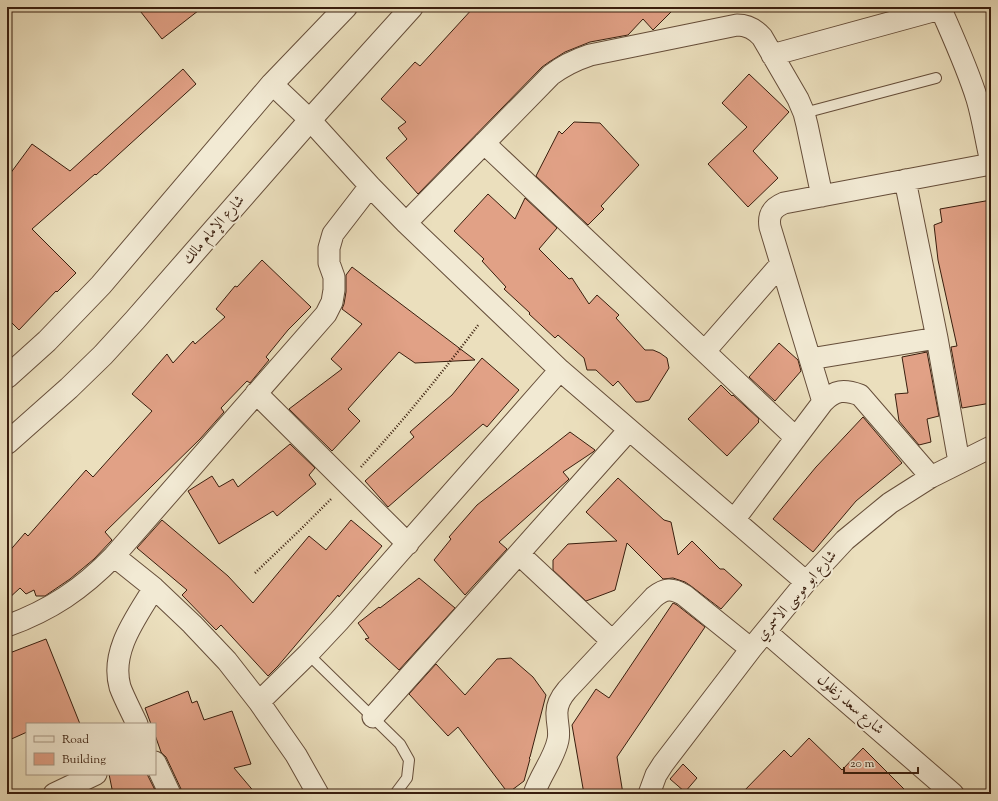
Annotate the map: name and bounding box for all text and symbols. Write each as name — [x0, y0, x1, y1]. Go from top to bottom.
street label: شارع الإمام مالك — [178, 191, 251, 270]
street label: شارع ابو موسى الاسمري — [752, 546, 843, 647]
street label: شارع سعد زغلول — [811, 670, 888, 741]
legend — [26, 723, 156, 775]
text: Road — [62, 731, 89, 749]
scale bar — [844, 749, 918, 775]
text: Building — [62, 751, 106, 769]
text: 20 m — [850, 755, 875, 773]

